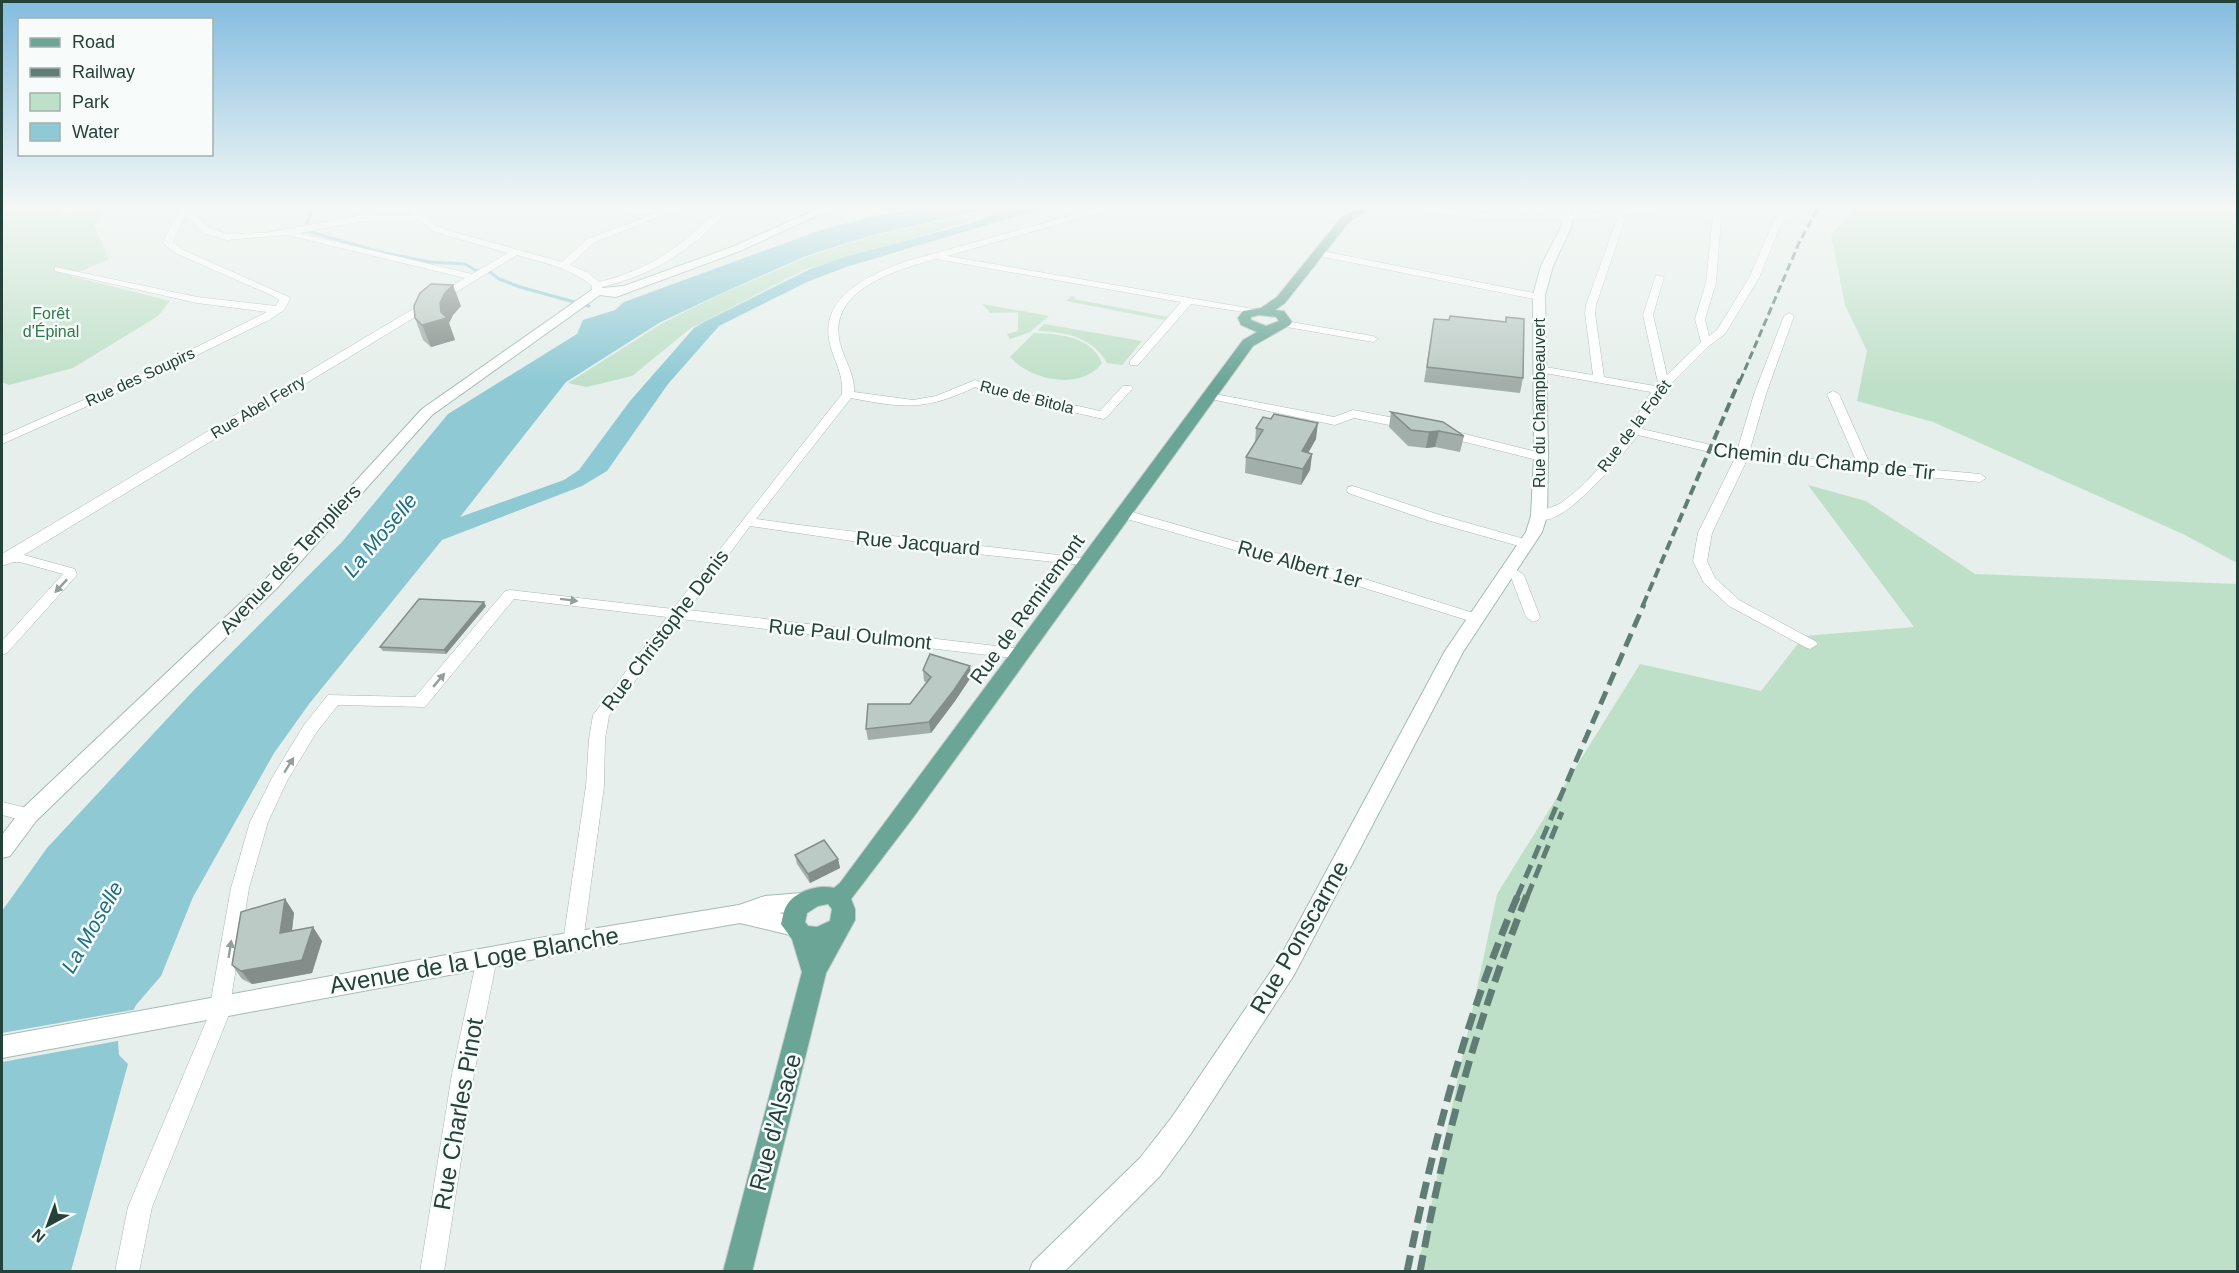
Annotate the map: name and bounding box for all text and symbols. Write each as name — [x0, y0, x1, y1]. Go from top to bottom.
legend — [18, 18, 213, 156]
text: Road — [72, 32, 115, 52]
text: Railway — [72, 62, 135, 82]
text: Park — [72, 92, 110, 112]
text: Water — [72, 122, 119, 142]
park label: Forêt d'Épinal — [23, 305, 79, 340]
street label: Rue du Champbeauvert — [1531, 318, 1548, 488]
street label: Rue des Soupirs — [83, 344, 197, 410]
street label: Rue Abel Ferry — [208, 372, 308, 442]
street label: Rue de la Forêt — [1594, 376, 1674, 475]
street label: Rue de Bitola — [978, 377, 1076, 417]
street label: Chemin du Champ de Tir — [1712, 438, 1936, 484]
street label: Avenue des Templiers — [215, 480, 365, 638]
water label: La Moselle — [339, 489, 421, 581]
street label: Rue Jacquard — [855, 527, 981, 559]
street label: Rue de Remiremont — [966, 530, 1089, 688]
street label: Rue Albert 1er — [1236, 536, 1365, 592]
street label: Rue Christophe Denis — [597, 545, 733, 715]
one-way arrow — [54, 579, 68, 594]
one-way arrow — [559, 595, 578, 604]
street label: Rue Paul Oulmont — [768, 615, 933, 654]
one-way arrow — [432, 672, 445, 688]
one-way arrow — [283, 756, 294, 773]
street label: Rue Ponscarme — [1244, 856, 1354, 1018]
water label: La Moselle — [57, 877, 127, 977]
street label: Avenue de la Loge Blanche — [327, 921, 621, 999]
one-way arrow — [226, 939, 235, 958]
street label: Rue Charles Pinot — [428, 1015, 488, 1212]
street label: Rue d'Alsace — [744, 1051, 806, 1193]
north arrow — [18, 1195, 78, 1255]
text: N — [29, 1226, 48, 1246]

